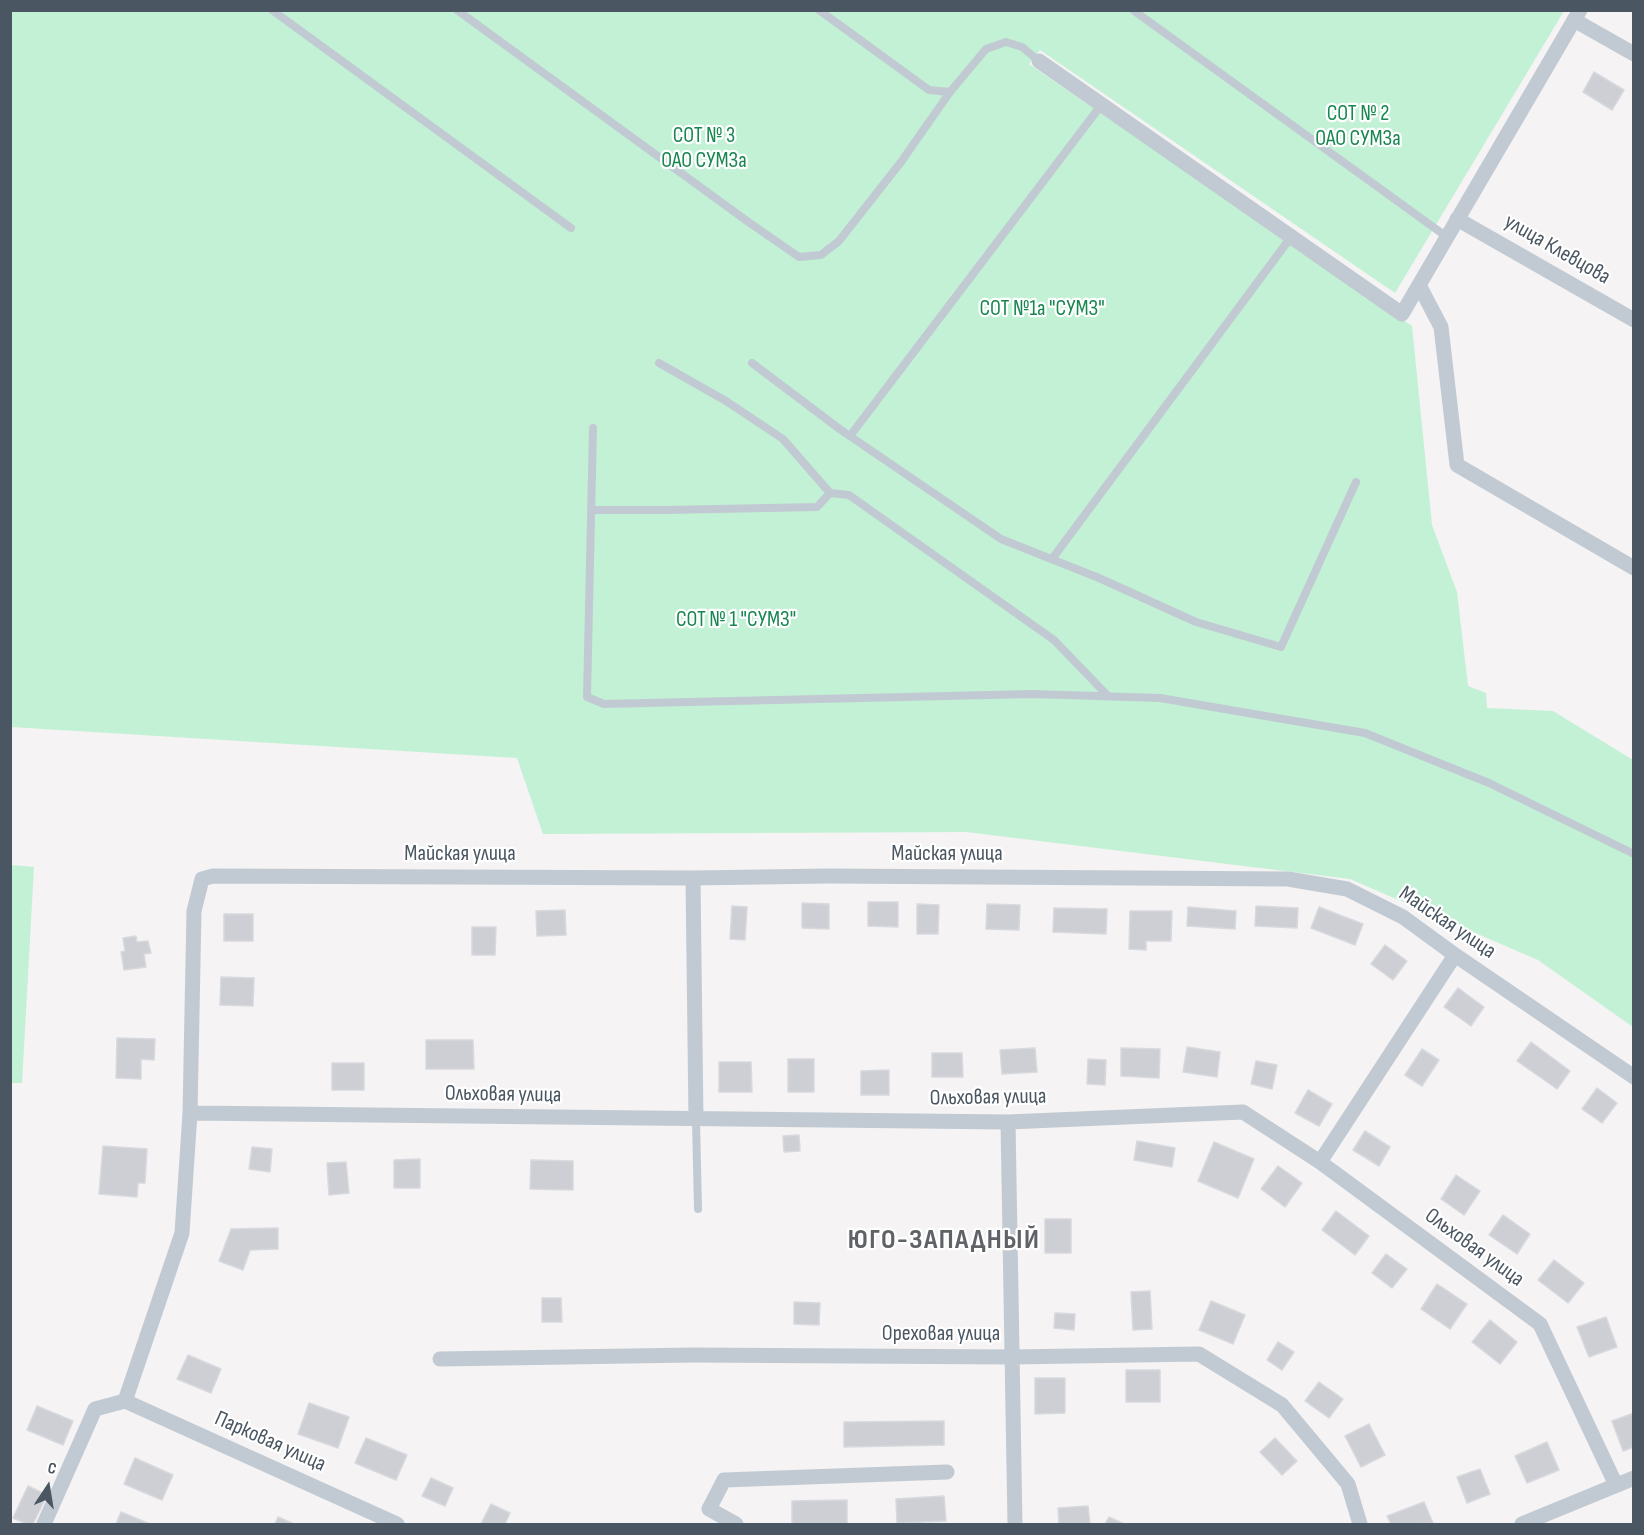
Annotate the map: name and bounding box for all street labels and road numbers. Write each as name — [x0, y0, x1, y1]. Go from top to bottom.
street label: улица Клевцова — [1499, 209, 1615, 291]
street label: Майская улица — [404, 841, 516, 867]
street label: Майская улица — [891, 841, 1003, 867]
street label: Майская улица — [1394, 881, 1500, 965]
street label: Ольховая улица — [445, 1081, 561, 1109]
street label: Ольховая улица — [930, 1084, 1046, 1112]
street label: Ольховая улица — [1419, 1203, 1529, 1293]
street label: Ореховая улица — [882, 1321, 1000, 1347]
street label: Парковая улица — [210, 1406, 330, 1478]

